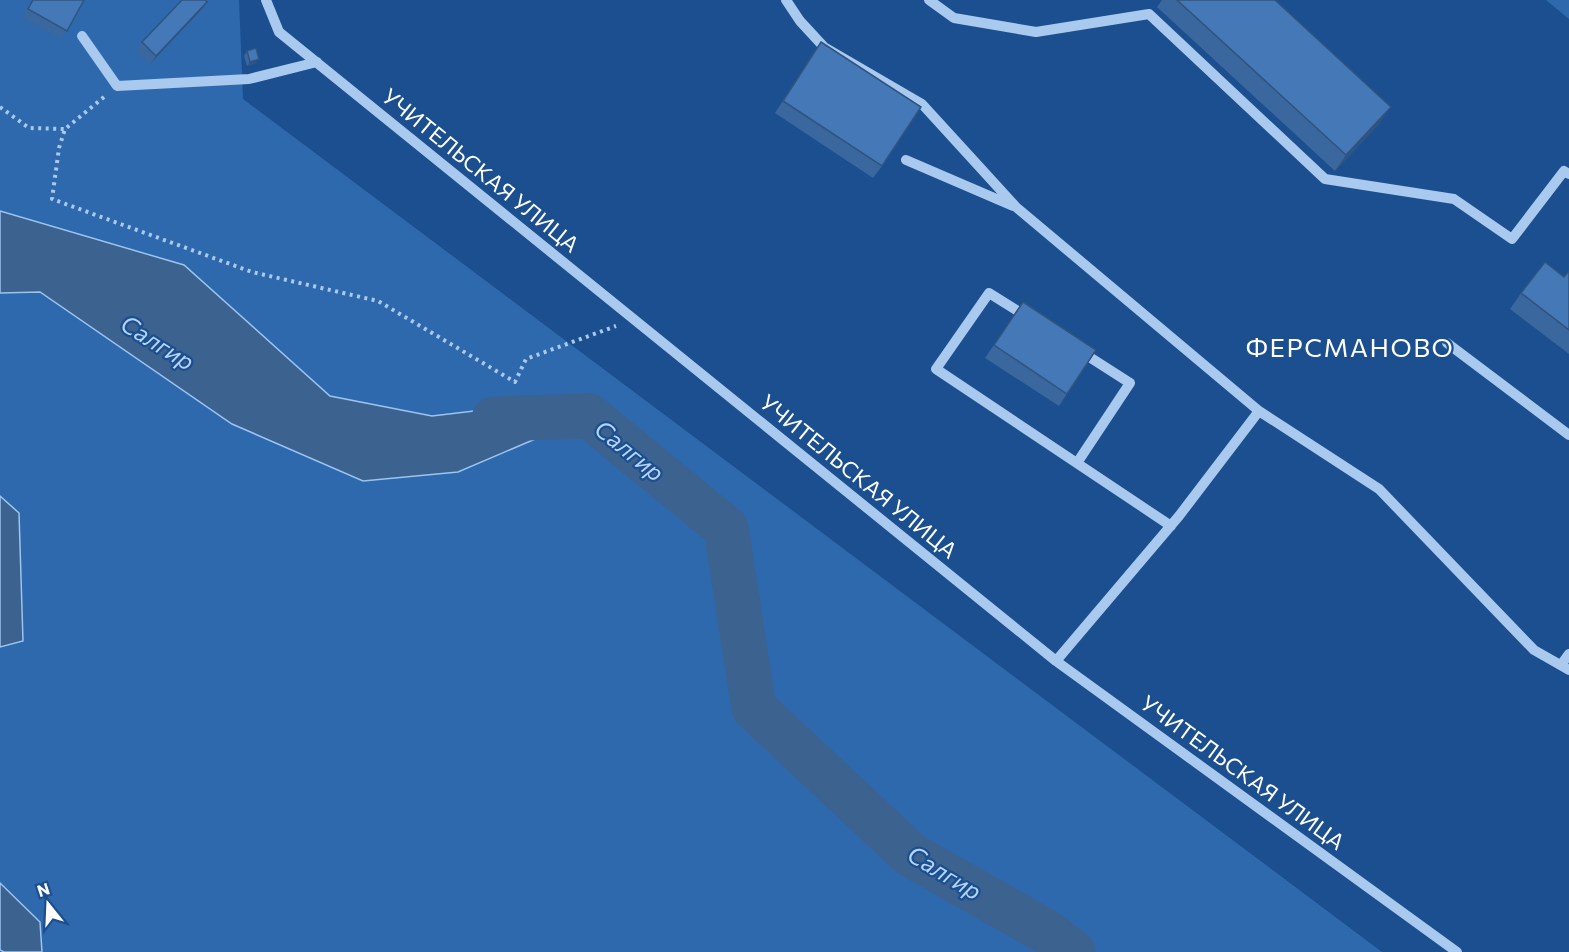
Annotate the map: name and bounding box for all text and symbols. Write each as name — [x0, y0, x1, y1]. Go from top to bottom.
street label: УЧИТЕЛЬСКАЯ УЛИЦА — [377, 82, 585, 258]
water label: Салгир — [116, 308, 200, 376]
district label: ФЕРСМАНОВО — [1246, 331, 1454, 362]
street label: УЧИТЕЛЬСКАЯ УЛИЦА — [755, 388, 963, 564]
water label: Салгир — [589, 413, 671, 487]
street label: УЧИТЕЛЬСКАЯ УЛИЦА — [1136, 689, 1350, 855]
water label: Салгир — [903, 839, 987, 905]
north arrow — [18, 874, 78, 934]
text: N — [35, 878, 52, 900]

